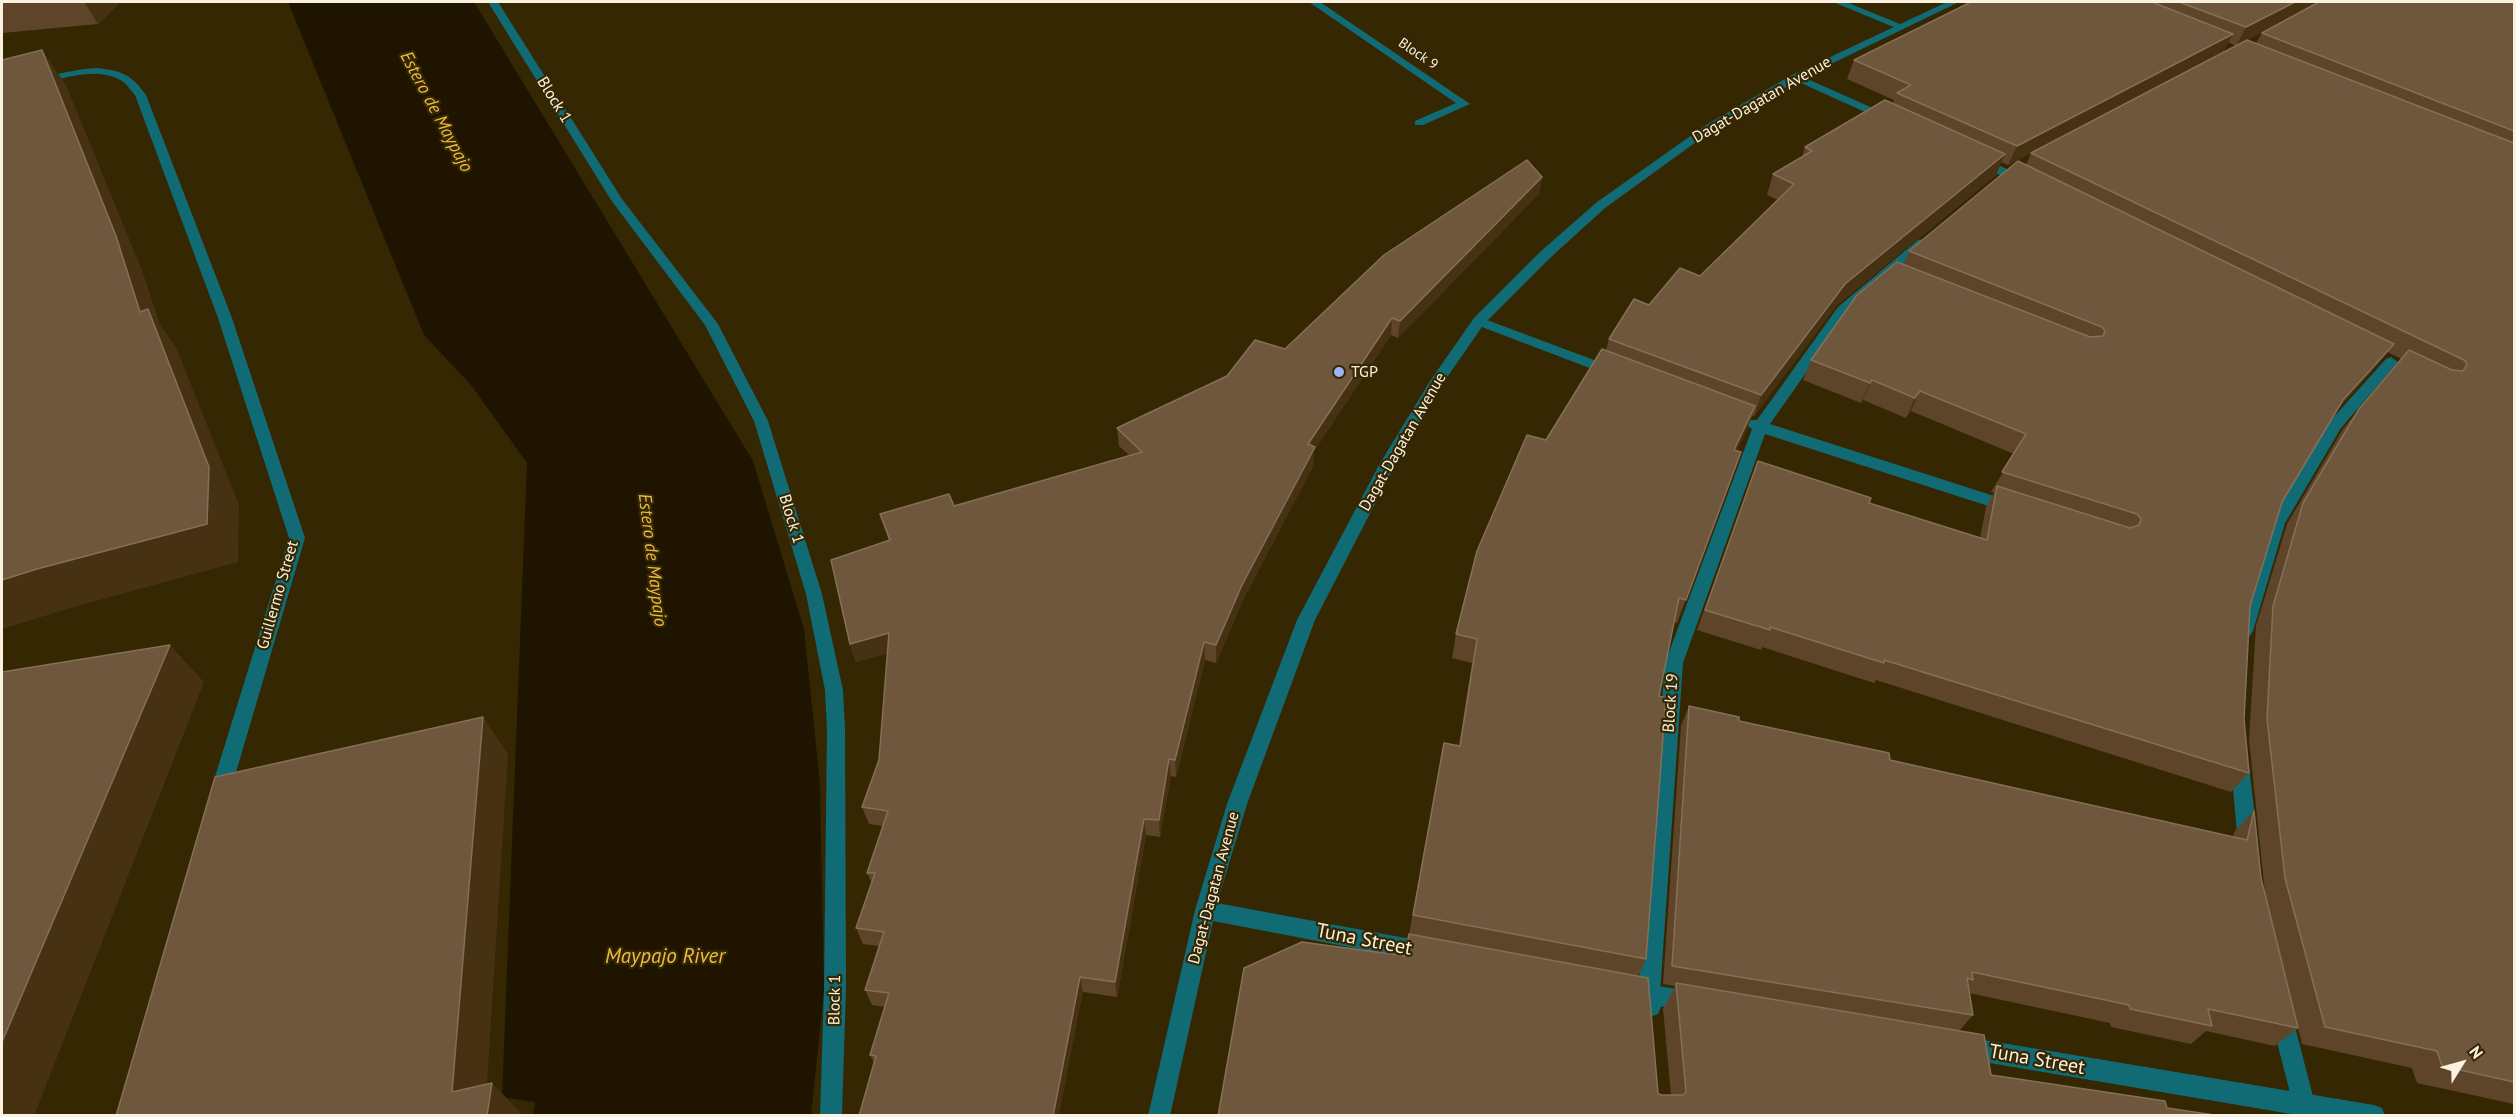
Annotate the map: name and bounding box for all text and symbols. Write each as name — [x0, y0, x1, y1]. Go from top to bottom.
street label: Block 9 — [1395, 35, 1441, 73]
water label: Estero de Maypajo — [395, 48, 477, 176]
street label: Dagat-Dagatan Avenue — [1689, 52, 1835, 148]
street label: Block 1 — [532, 74, 576, 126]
place label: TGP — [1351, 362, 1378, 382]
marker: TGP — [1332, 365, 1346, 379]
street label: Dagat-Dagatan Avenue — [1355, 369, 1451, 515]
water label: Estero de Maypajo — [633, 492, 671, 628]
street label: Block 1 — [774, 492, 808, 546]
street label: Guillermo Street — [253, 538, 303, 652]
street label: Block 19 — [1659, 673, 1683, 733]
street label: Dagat-Dagatan Avenue — [1184, 810, 1244, 966]
street label: Tuna Street — [1314, 919, 1414, 961]
water label: Maypajo River — [605, 944, 725, 970]
street label: Block 1 — [825, 975, 845, 1025]
north arrow — [2432, 1033, 2492, 1093]
street label: Tuna Street — [1987, 1040, 2087, 1080]
text: N — [2465, 1042, 2488, 1062]

